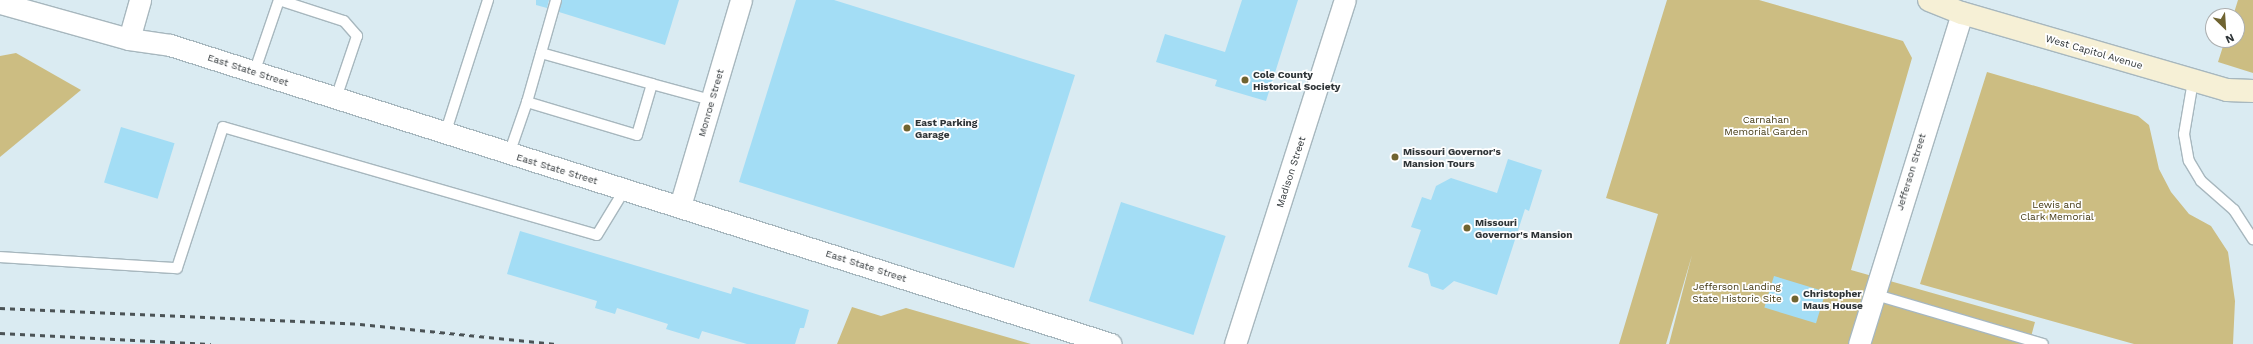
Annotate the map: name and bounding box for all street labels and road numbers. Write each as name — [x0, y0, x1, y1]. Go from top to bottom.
street label: West Capitol Avenue — [2044, 32, 2144, 72]
street label: East State Street — [206, 51, 290, 89]
street label: Monroe Street — [696, 68, 726, 138]
street label: Jefferson Street — [1894, 132, 1928, 212]
street label: Madison Street — [1274, 135, 1308, 209]
street label: East State Street — [515, 151, 599, 187]
street label: East State Street — [824, 247, 908, 285]

